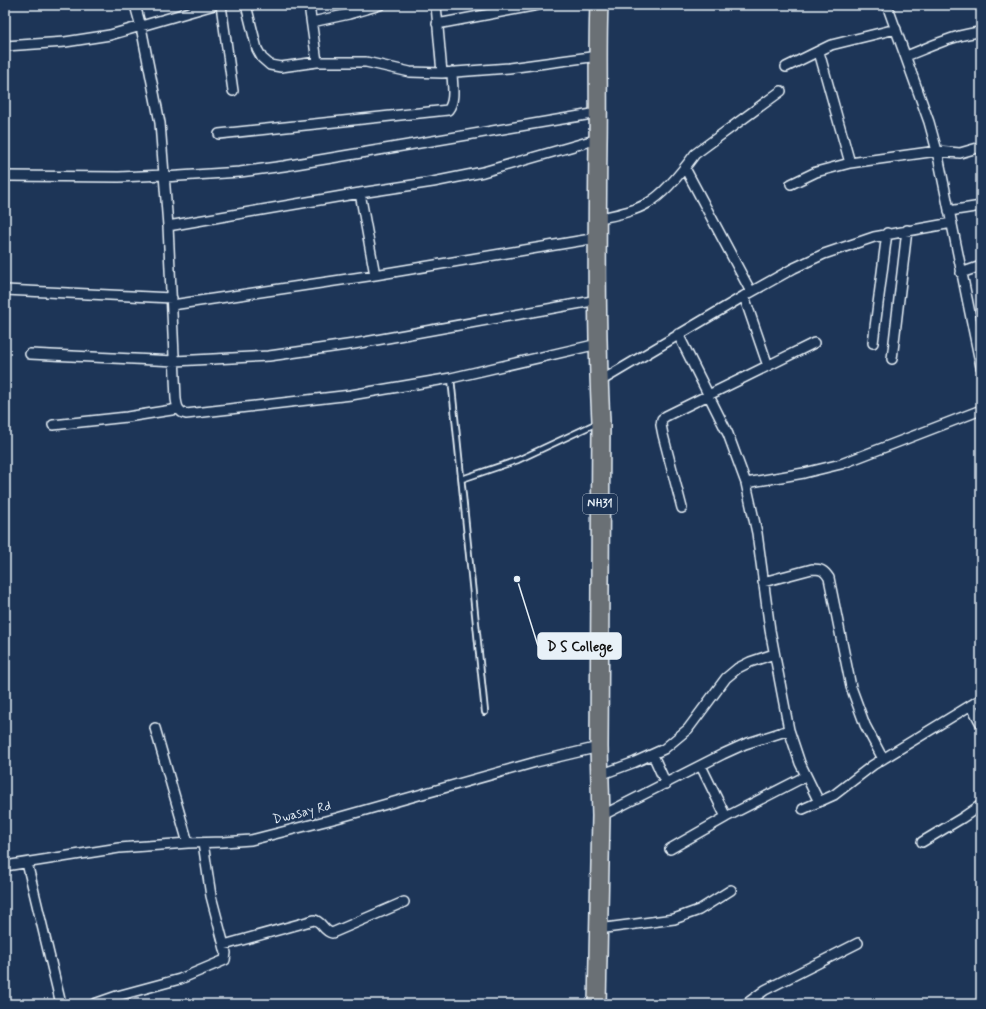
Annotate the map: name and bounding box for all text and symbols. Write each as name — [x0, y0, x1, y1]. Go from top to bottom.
road number: NH31 — [583, 494, 617, 514]
callout: D S College — [538, 633, 621, 659]
text: D S College — [547, 638, 614, 658]
street label: Dwasay Rd — [271, 798, 333, 828]

